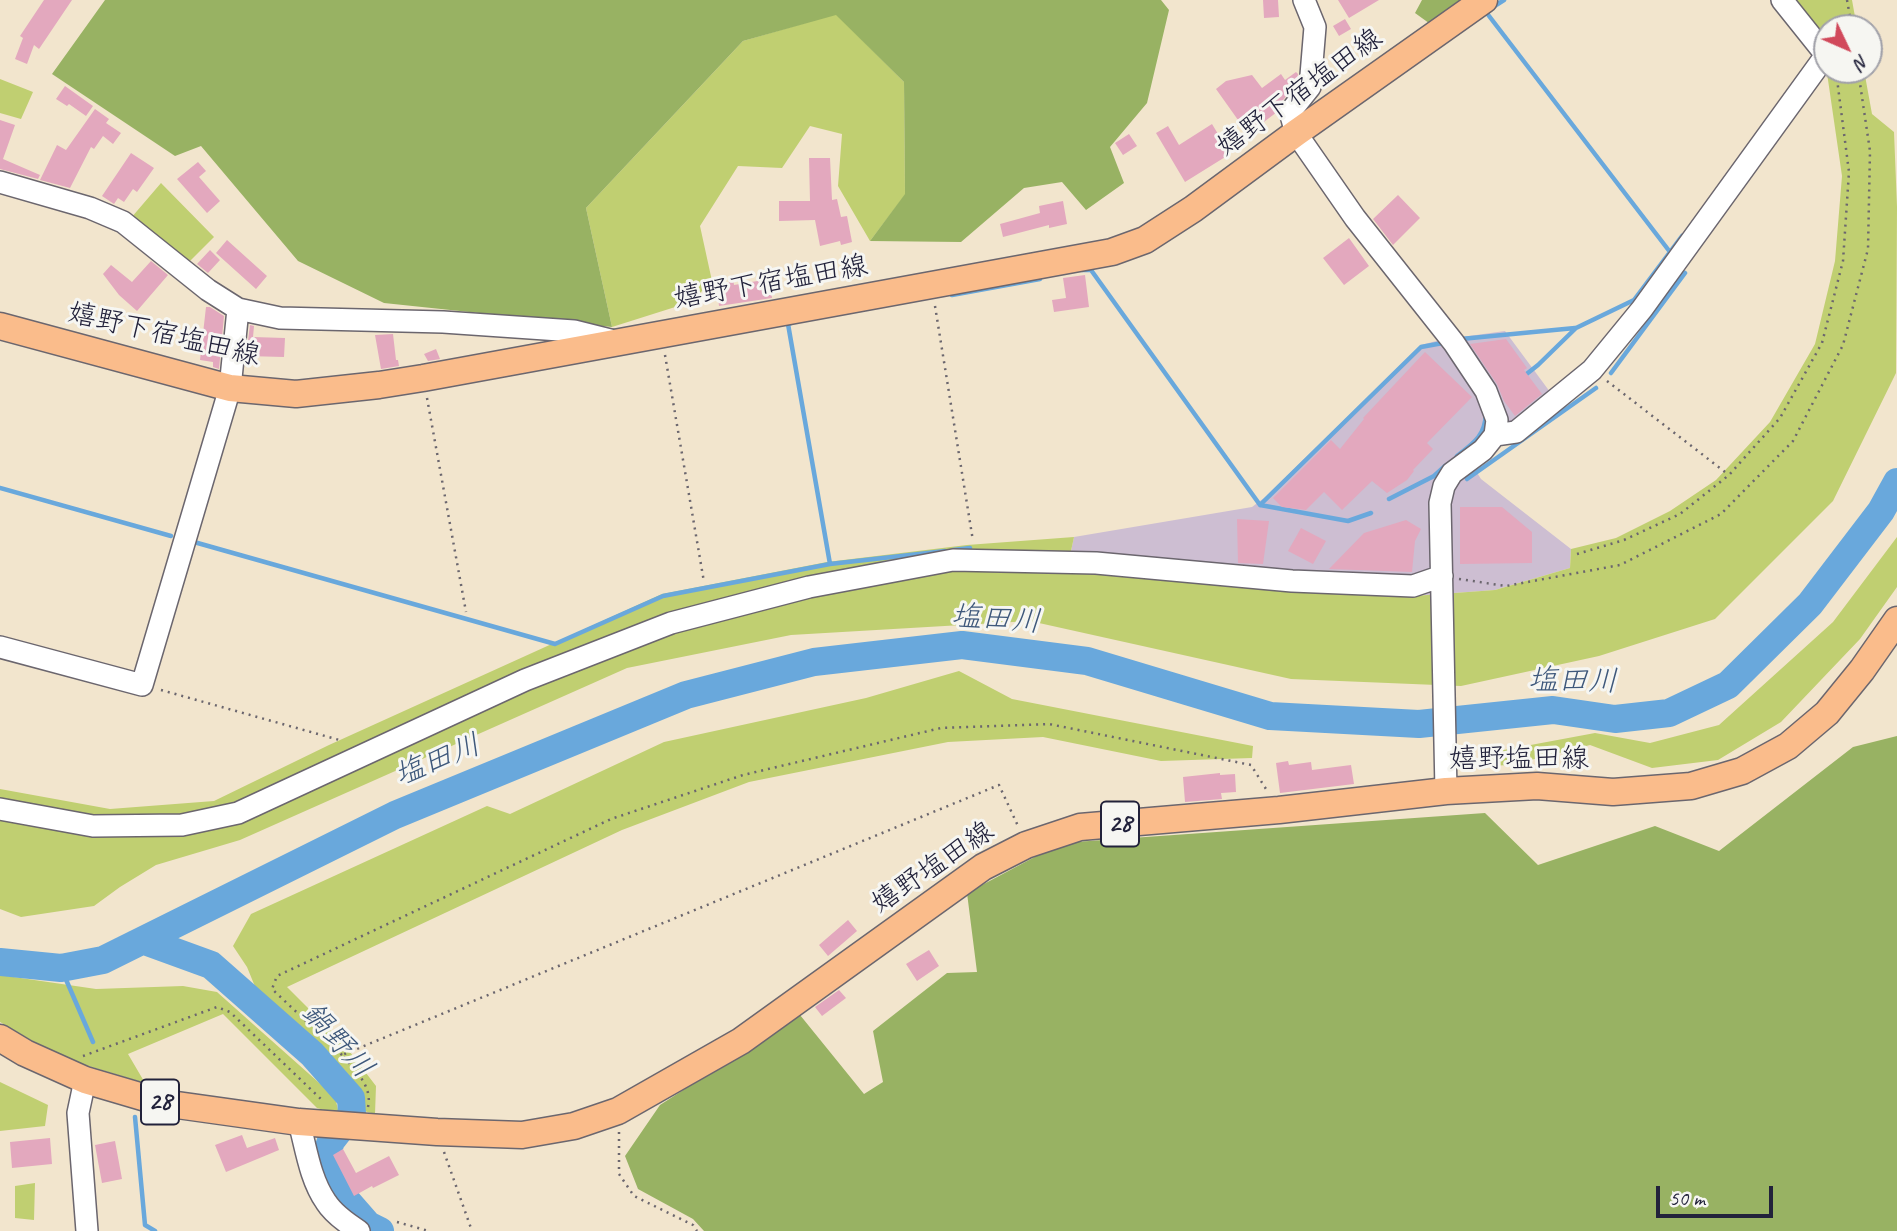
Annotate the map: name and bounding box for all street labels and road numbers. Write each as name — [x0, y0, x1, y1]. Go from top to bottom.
street label: 嬉野下宿塩田線 — [1211, 22, 1389, 164]
street label: 嬉野下宿塩田線 — [672, 249, 870, 317]
street label: 嬉野下宿塩田線 — [65, 297, 263, 373]
street label: 嬉野塩田線 — [1449, 743, 1589, 777]
road number: 28 — [1101, 802, 1139, 846]
street label: 嬉野塩田線 — [866, 815, 1000, 921]
road number: 28 — [141, 1079, 179, 1124]

